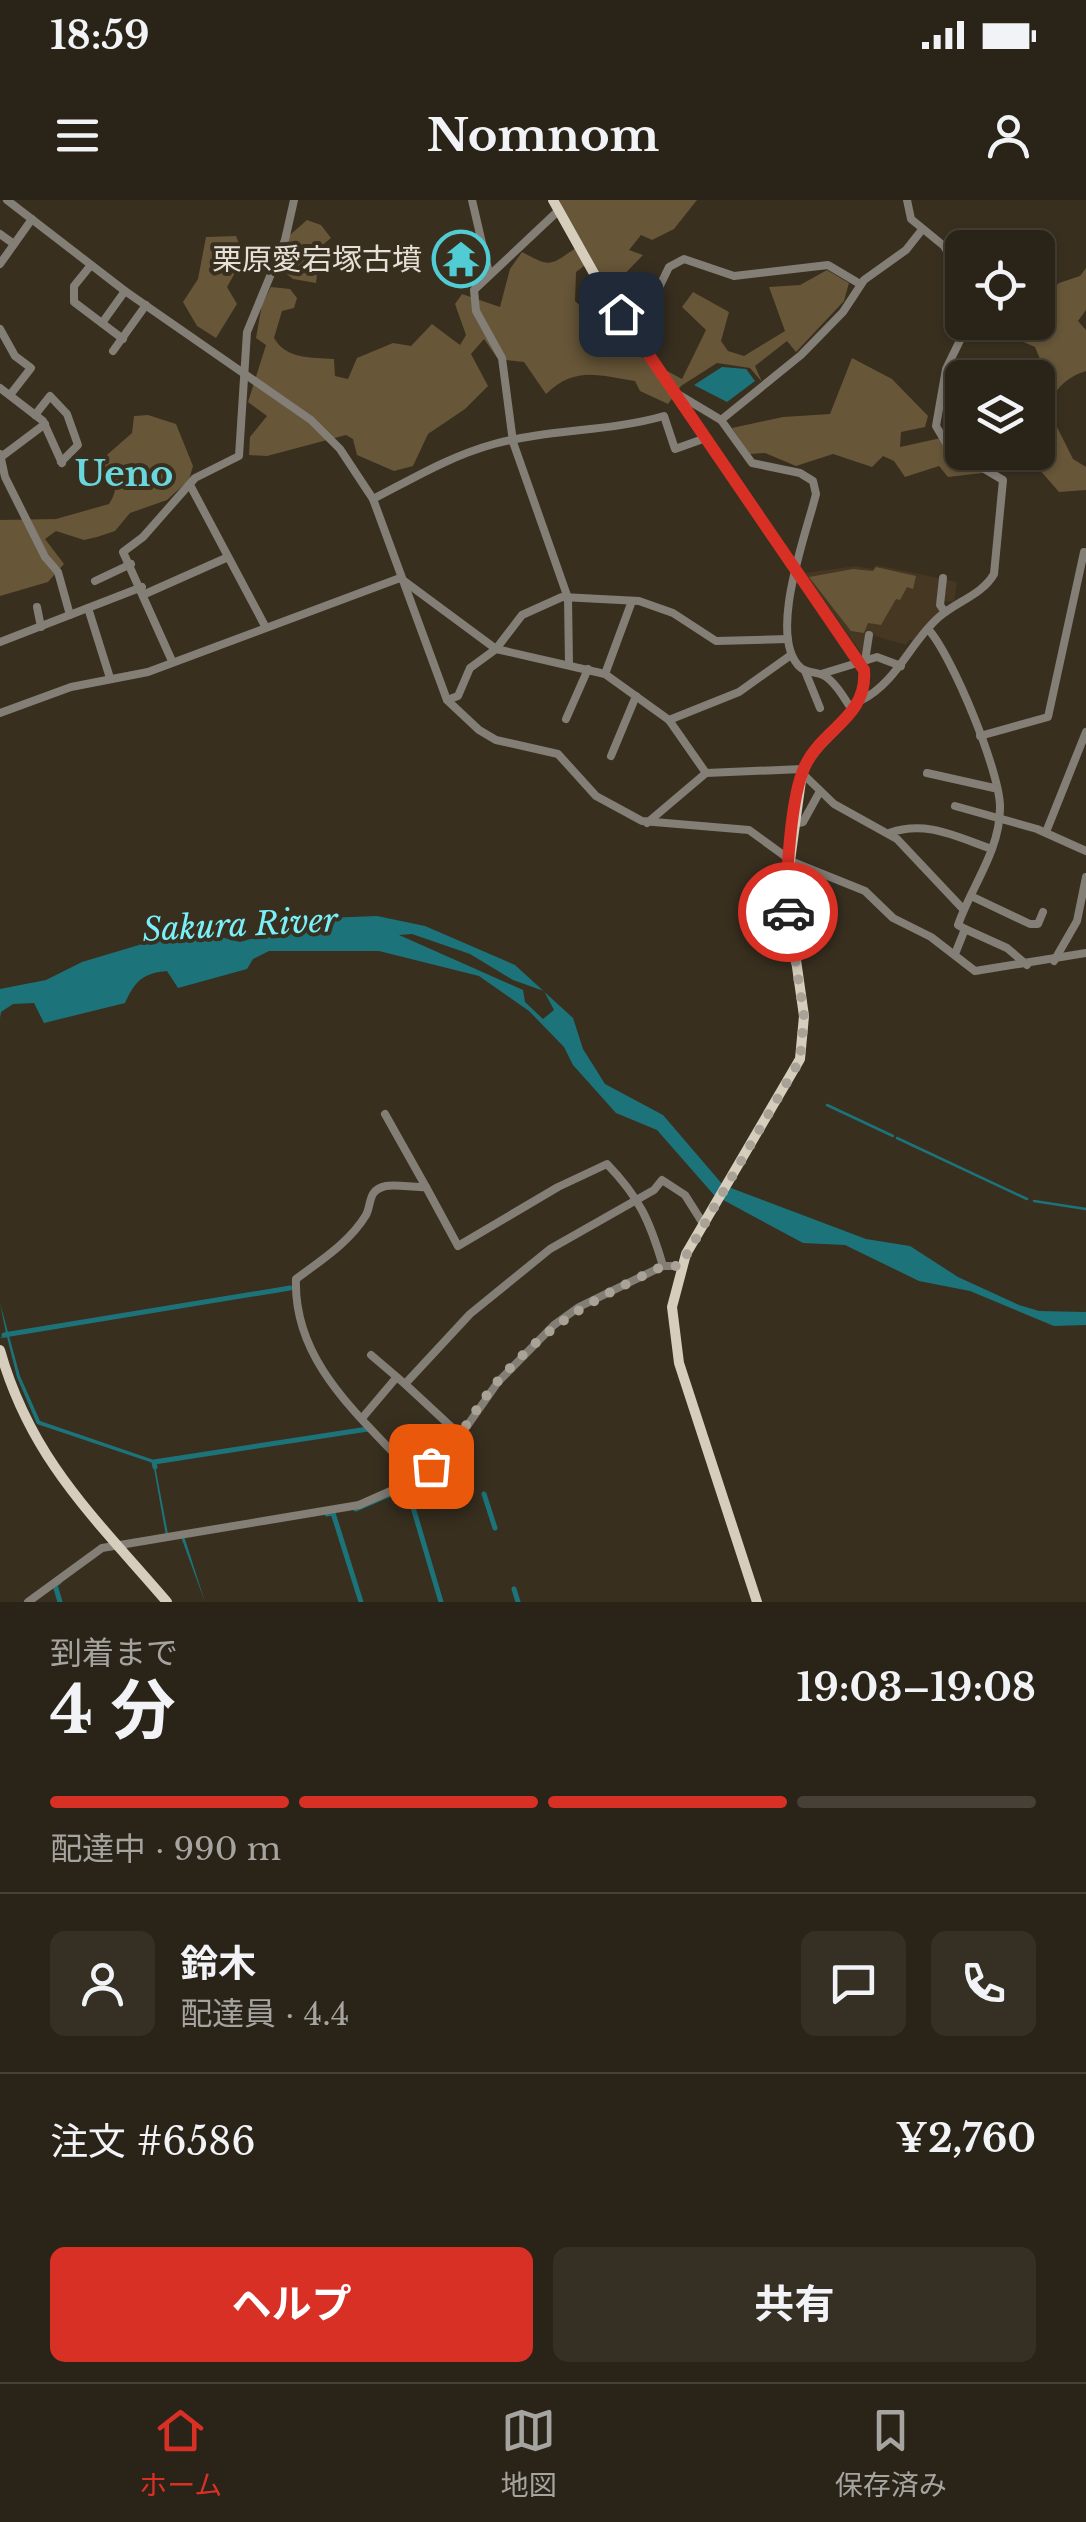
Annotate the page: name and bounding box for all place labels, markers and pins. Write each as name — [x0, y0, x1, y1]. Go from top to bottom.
temple icon: 栗原愛宕塚古墳 — [431, 229, 491, 289]
place label: 栗原愛宕塚古墳 — [212, 241, 422, 278]
pin — [579, 272, 664, 357]
pin — [389, 1424, 474, 1509]

